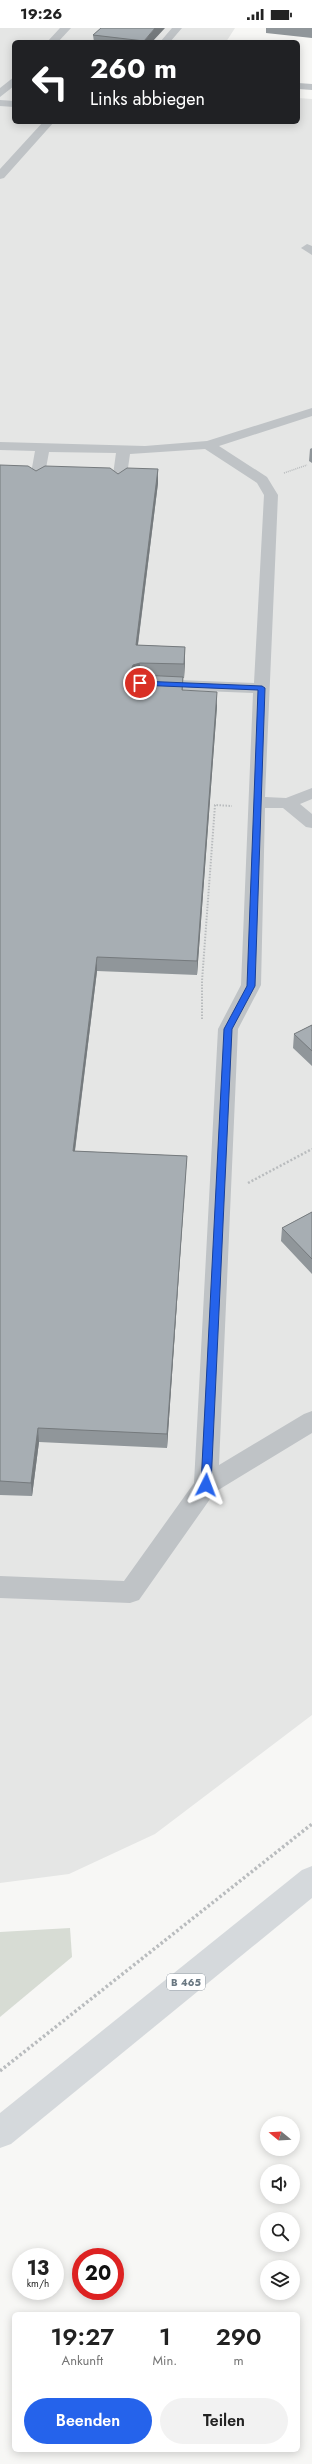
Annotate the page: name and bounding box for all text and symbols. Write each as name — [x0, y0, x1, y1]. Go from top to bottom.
text: 19:26 — [20, 3, 62, 25]
text: 260 m — [90, 48, 177, 89]
icon: left — [24, 56, 76, 108]
text: Links abbiegen — [90, 86, 205, 112]
pin — [123, 666, 157, 700]
icon: arrive — [129, 672, 151, 694]
position arrow — [185, 1464, 227, 1506]
road number: B 465 — [167, 1974, 205, 1990]
north arrow — [260, 2116, 300, 2156]
map controls — [260, 2116, 300, 2300]
button: sound — [260, 2164, 300, 2204]
button: search — [260, 2212, 300, 2252]
speed limit sign: 20 — [72, 2248, 124, 2300]
text: 13 — [27, 2254, 49, 2283]
button: layers — [260, 2260, 300, 2300]
text: km/h — [27, 2276, 49, 2291]
text: 19:27 — [50, 2319, 114, 2354]
text: 1 — [159, 2319, 171, 2354]
text: 290 — [216, 2319, 262, 2354]
text: Ankunft — [62, 2351, 103, 2370]
text: Min. — [153, 2351, 177, 2370]
text: m — [234, 2351, 244, 2370]
button: Beenden — [24, 2398, 152, 2444]
button: Teilen — [160, 2398, 288, 2444]

